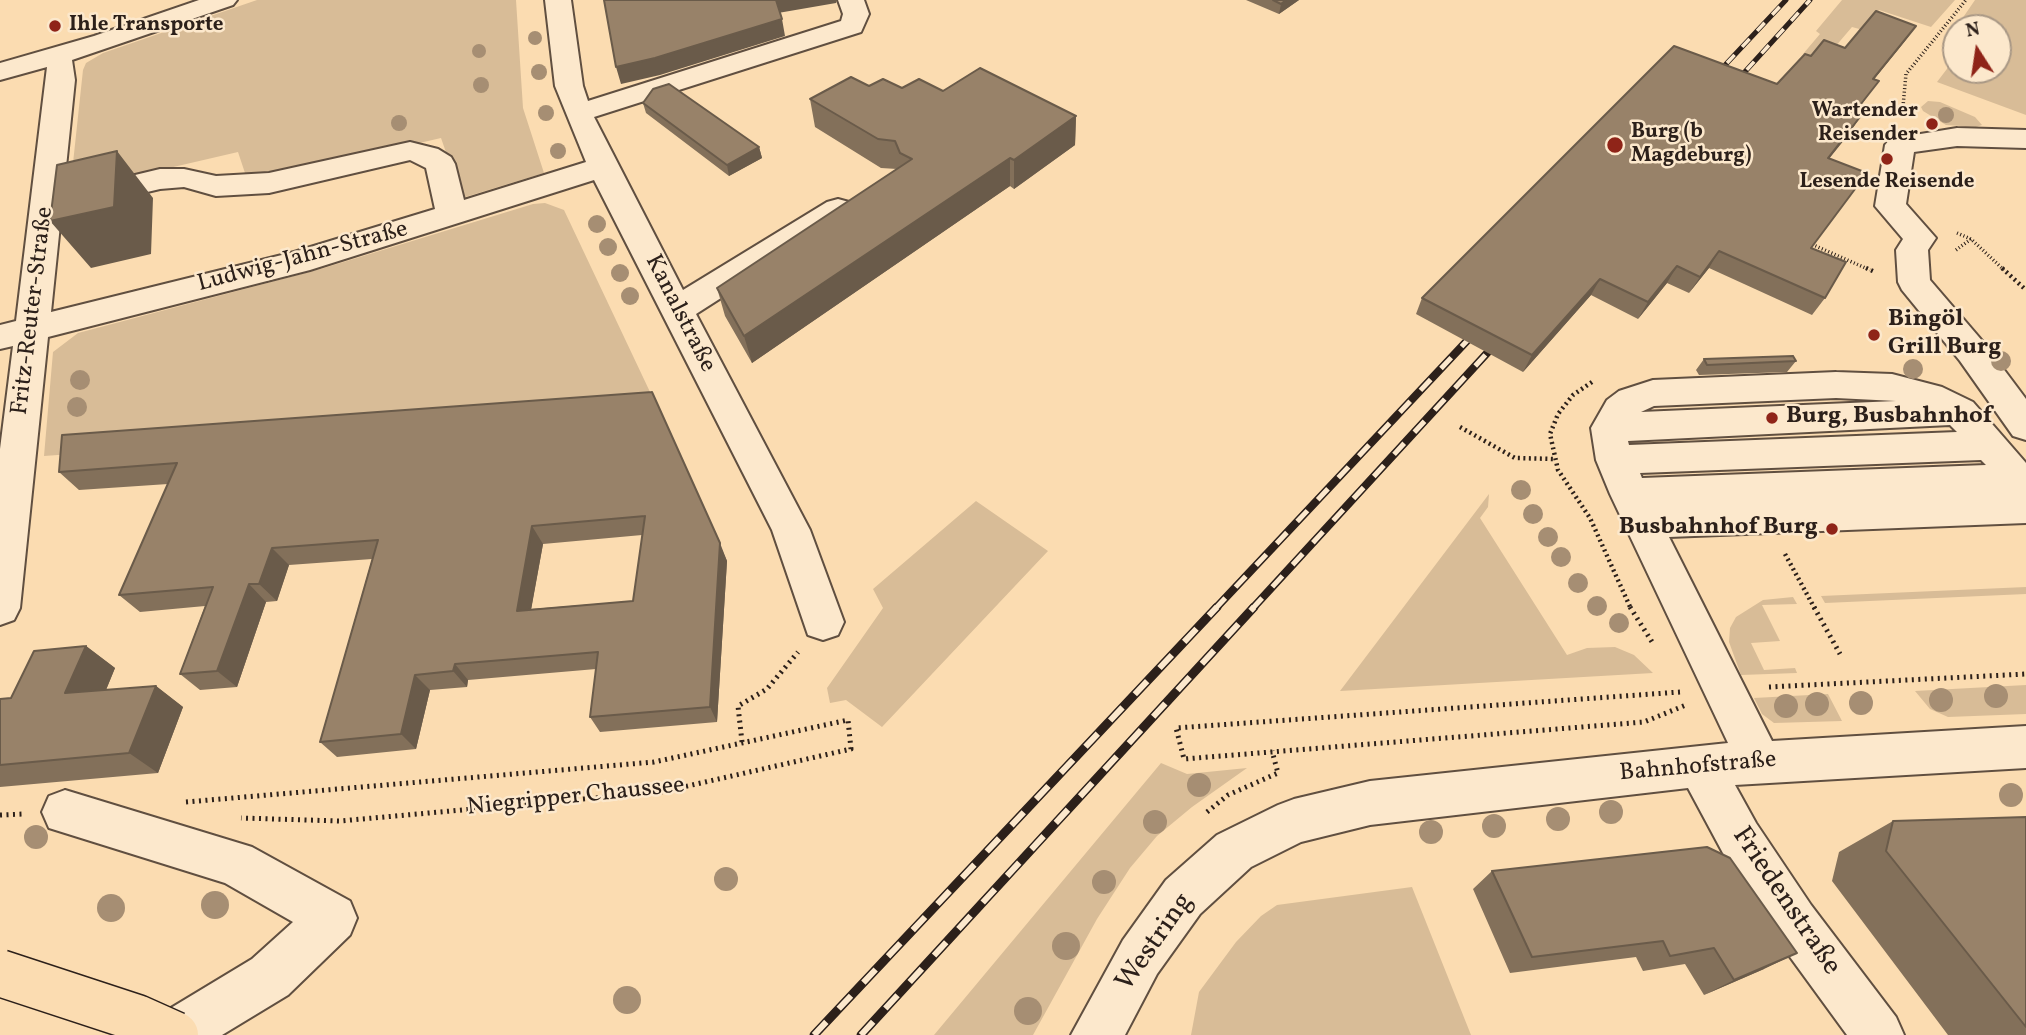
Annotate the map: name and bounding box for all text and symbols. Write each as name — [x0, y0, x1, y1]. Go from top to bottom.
place label: Ihle Transporte — [69, 13, 224, 39]
north arrow — [1942, 14, 2012, 84]
text: N — [1964, 16, 1982, 45]
marker: Ihle Transporte — [47, 18, 63, 34]
place label: Wartender Reisender — [1812, 99, 1918, 149]
marker: Wartender Reisender — [1924, 116, 1940, 132]
place label: Burg (b Magdeburg) — [1631, 120, 1751, 170]
marker: Burg (b Magdeburg) — [1605, 135, 1625, 155]
marker: Lesende Reisende — [1879, 151, 1895, 167]
place label: Lesende Reisende — [1800, 170, 1974, 196]
street label: Fritz-Reuter-Straße — [7, 205, 61, 417]
street label: Ludwig-Jahn-Straße — [195, 216, 411, 300]
street label: Kanalstraße — [637, 250, 721, 378]
place label: Bingöl Grill Burg — [1888, 307, 2001, 363]
marker: Bingöl Grill Burg — [1866, 327, 1882, 343]
place label: Burg, Busbahnhof — [1786, 404, 1992, 432]
marker: Burg, Busbahnhof — [1764, 410, 1780, 426]
place label: Busbahnhof Burg — [1619, 515, 1818, 543]
marker: Busbahnhof Burg — [1824, 521, 1840, 537]
street label: Bahnhofstraße — [1618, 747, 1778, 789]
street label: Niegripper Chaussee — [466, 772, 686, 824]
street label: Friedenstraße — [1723, 821, 1847, 983]
street label: Westring — [1110, 887, 1202, 999]

